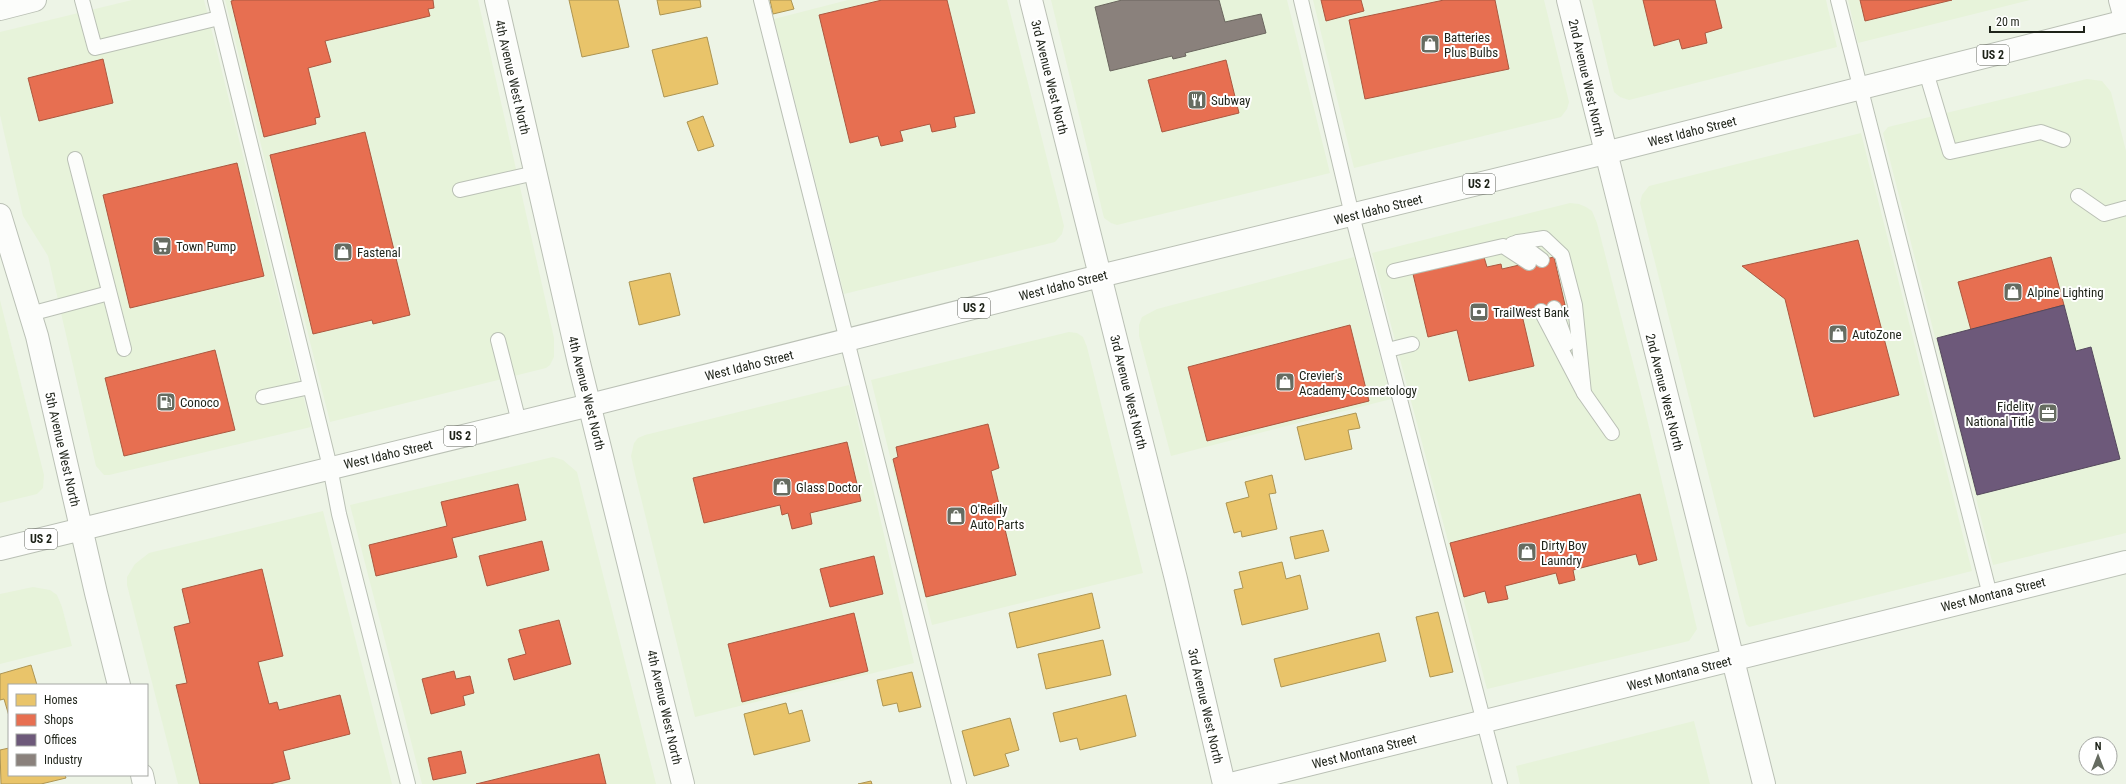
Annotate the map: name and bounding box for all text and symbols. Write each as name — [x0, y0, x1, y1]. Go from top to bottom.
scale bar — [1990, 8, 2084, 34]
text: 20 m — [1996, 15, 2020, 29]
street label: 4th Avenue West North — [492, 18, 533, 136]
street label: 3rd Avenue West North — [1028, 18, 1071, 136]
street label: 2nd Avenue West North — [1566, 18, 1607, 138]
place label: Batteries Plus Bulbs — [1444, 30, 1498, 60]
shop icon: Batteries Plus Bulbs — [1419, 33, 1441, 55]
road number: US 2 — [1977, 45, 2009, 65]
restaurant icon: Subway — [1186, 89, 1208, 111]
place label: Subway — [1211, 93, 1251, 108]
street label: West Idaho Street — [1646, 113, 1738, 150]
road number: US 2 — [1463, 174, 1495, 194]
street label: West Idaho Street — [1332, 191, 1424, 228]
supermarket icon: Town Pump — [151, 235, 173, 257]
place label: Town Pump — [176, 239, 236, 254]
shop icon: Fastenal — [332, 241, 354, 263]
place label: Fastenal — [357, 245, 401, 260]
street label: West Idaho Street — [1017, 267, 1109, 304]
shop icon: Alpine Lighting — [2002, 281, 2024, 303]
place label: Alpine Lighting — [2027, 285, 2104, 300]
road number: US 2 — [958, 298, 990, 318]
bank icon: TrailWest Bank — [1468, 301, 1490, 323]
place label: TrailWest Bank — [1493, 305, 1569, 320]
shop icon: AutoZone — [1827, 323, 1849, 345]
place label: AutoZone — [1852, 327, 1902, 342]
street label: 2nd Avenue West North — [1643, 332, 1686, 452]
street label: 3rd Avenue West North — [1107, 333, 1150, 451]
street label: 4th Avenue West North — [565, 334, 608, 452]
street label: West Idaho Street — [703, 347, 795, 384]
place label: Crevier's Academy-Cosmetology — [1299, 368, 1418, 398]
shop icon: Crevier's Academy-Cosmetology — [1274, 371, 1296, 393]
street label: 5th Avenue West North — [42, 390, 83, 508]
fuel station icon: Conoco — [155, 391, 177, 413]
place label: Conoco — [180, 395, 219, 410]
place label: Fidelity National Title — [1965, 399, 2035, 429]
office icon: Fidelity National Title — [2037, 402, 2059, 424]
road number: US 2 — [444, 426, 476, 446]
street label: West Idaho Street — [342, 437, 434, 472]
shop icon: Glass Doctor — [771, 476, 793, 498]
place label: Glass Doctor — [796, 480, 862, 495]
place label: O'Reilly Auto Parts — [970, 502, 1024, 532]
shop icon: O'Reilly Auto Parts — [945, 505, 967, 527]
road number: US 2 — [25, 529, 57, 549]
place label: Dirty Boy Laundry — [1541, 538, 1587, 568]
shop icon: Dirty Boy Laundry — [1516, 541, 1538, 563]
street label: West Montana Street — [1939, 574, 2047, 615]
street label: 3rd Avenue West North — [1185, 647, 1226, 765]
street label: 4th Avenue West North — [644, 648, 685, 766]
street label: West Montana Street — [1625, 653, 1733, 694]
legend — [8, 684, 148, 776]
text: Homes — [44, 693, 78, 707]
text: Shops — [44, 713, 73, 727]
street label: West Montana Street — [1310, 731, 1418, 772]
text: Offices — [44, 733, 77, 747]
north arrow — [2078, 736, 2118, 776]
text: N — [2095, 740, 2102, 753]
text: Industry — [44, 753, 82, 767]

